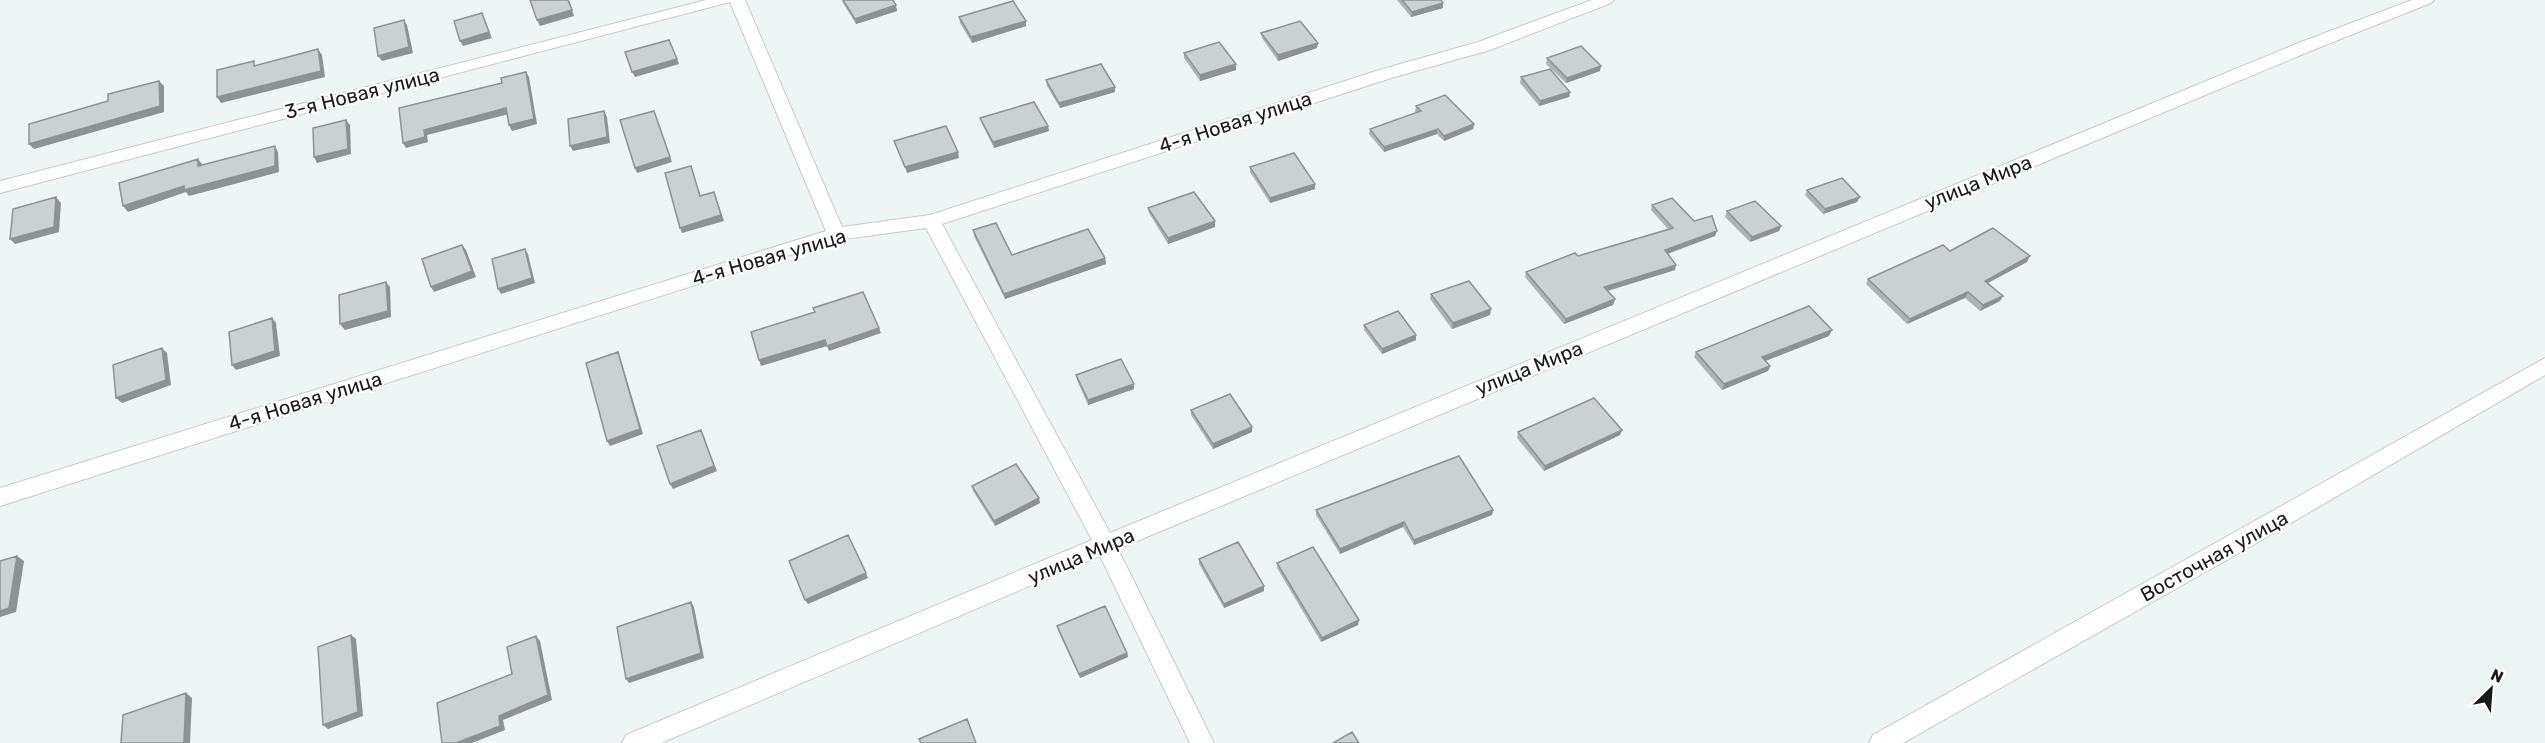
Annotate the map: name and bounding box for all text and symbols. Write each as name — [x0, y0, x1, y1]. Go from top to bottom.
street label: 3-я Новая улица — [282, 62, 442, 124]
street label: 4-я Новая улица — [1156, 86, 1314, 158]
street label: улица Мира — [1921, 150, 2035, 214]
street label: 4-я Новая улица — [689, 224, 849, 290]
street label: улица Мира — [1472, 336, 1586, 400]
street label: 4-я Новая улица — [225, 366, 385, 436]
street label: Восточная улица — [2136, 505, 2292, 607]
street label: улица Мира — [1024, 523, 1138, 589]
north arrow — [2461, 659, 2521, 719]
text: N — [2488, 665, 2506, 687]

